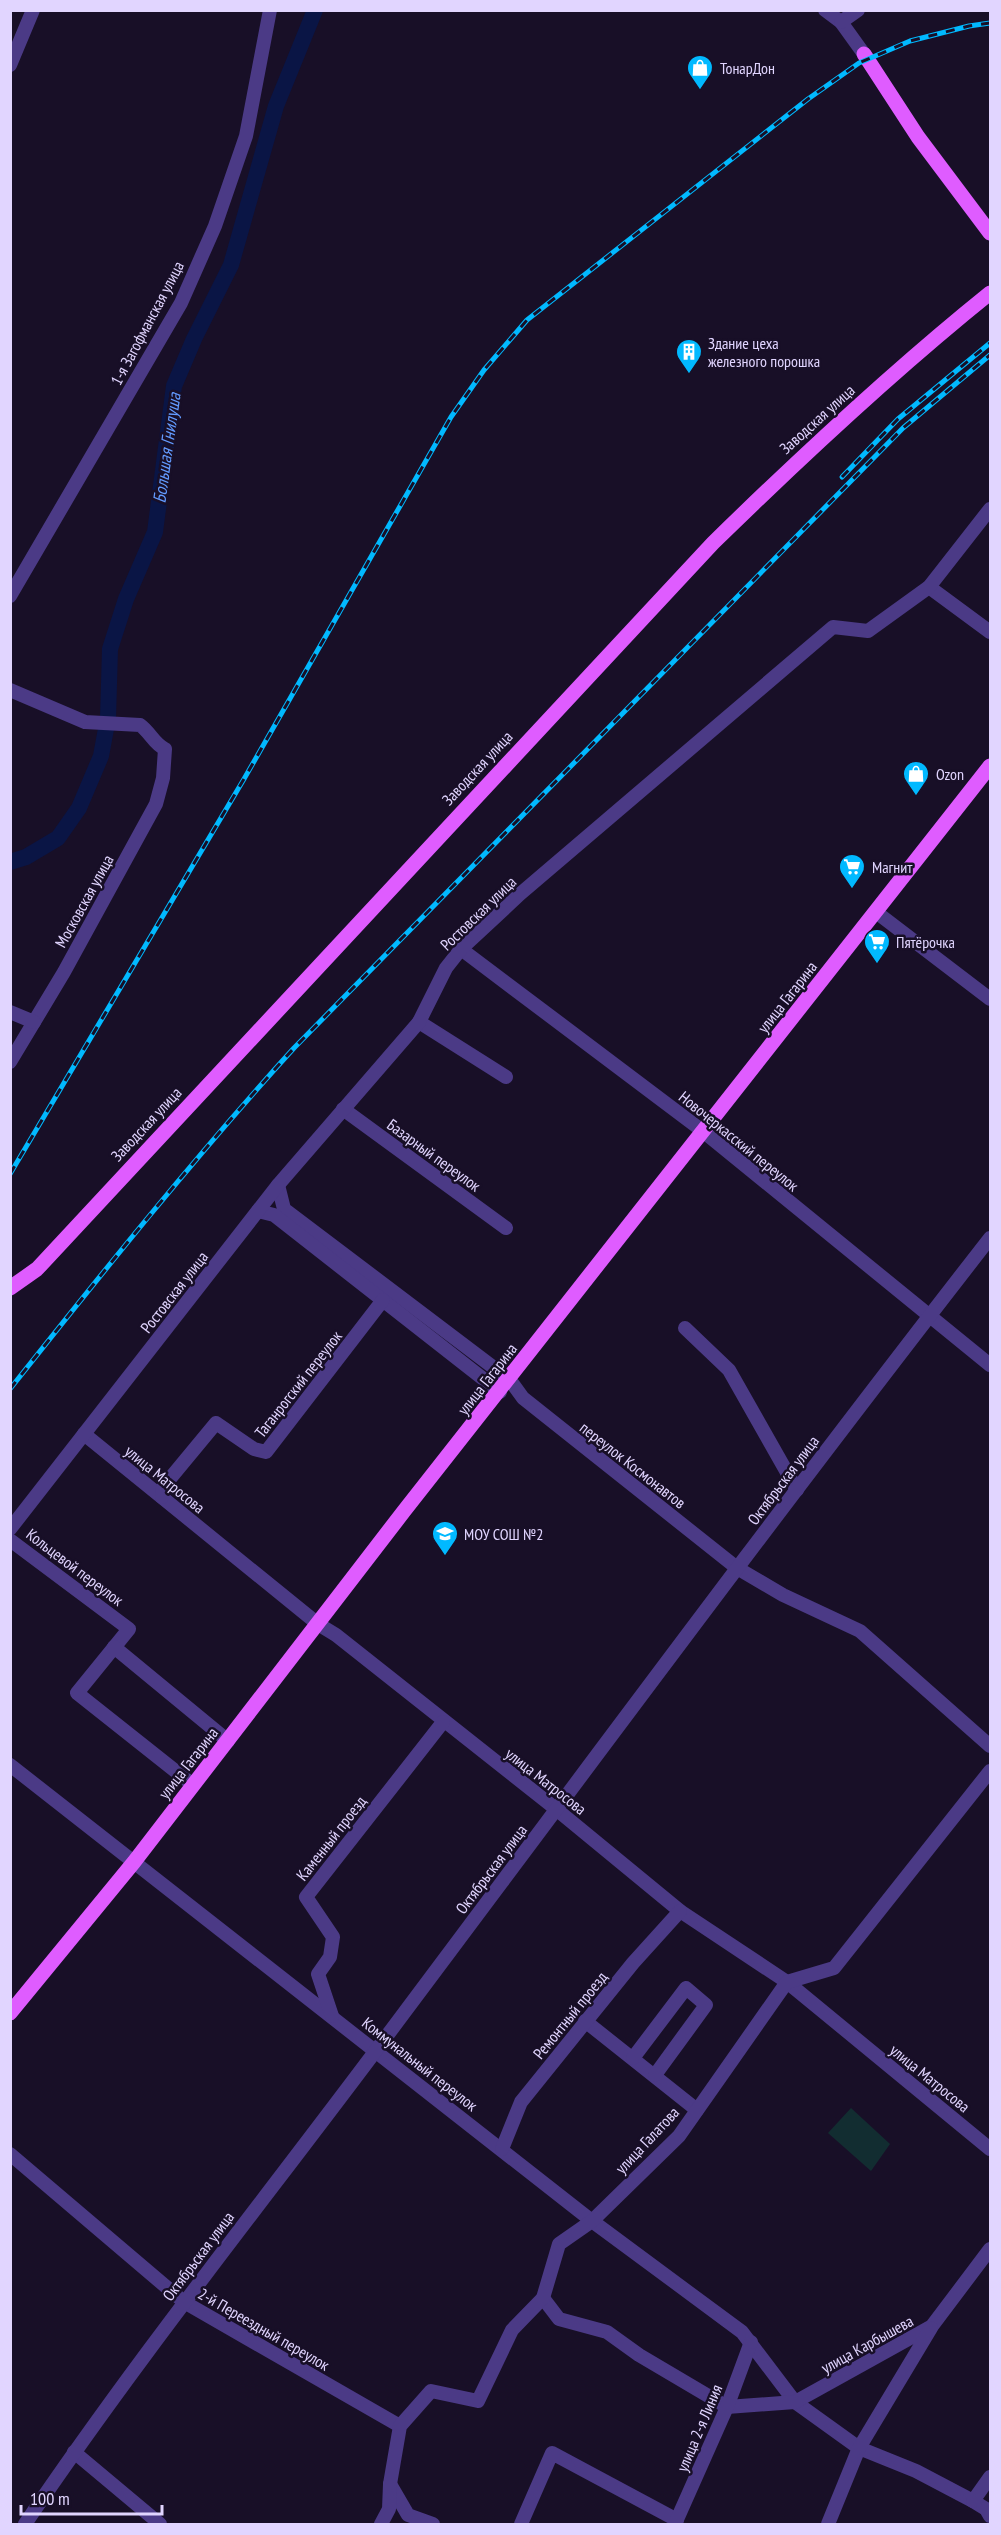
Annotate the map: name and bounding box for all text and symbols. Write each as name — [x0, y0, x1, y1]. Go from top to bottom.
shop icon: ТонарДон — [685, 53, 715, 91]
place label: ТонарДон — [720, 58, 775, 78]
street label: 1-я Загофманская улица — [106, 258, 188, 388]
place label: Здание цеха железного порошка — [708, 333, 820, 371]
building icon: Здание цеха железного порошка — [674, 337, 704, 375]
street label: Заводская улица — [775, 380, 859, 458]
water label: Большая Гнилуша — [147, 391, 186, 505]
street label: Заводская улица — [438, 727, 516, 809]
shop icon: Ozon — [901, 759, 931, 797]
place label: Ozon — [936, 764, 964, 784]
street label: Московская улица — [50, 851, 118, 951]
supermarket icon: Магнит — [837, 852, 867, 890]
place label: Магнит — [872, 857, 913, 877]
street label: Ростовская улица — [436, 872, 520, 954]
supermarket icon: Пятёрочка — [862, 927, 892, 965]
place label: Пятёрочка — [896, 932, 955, 952]
street label: улица Гагарина — [753, 957, 821, 1037]
street label: Заводская улица — [107, 1083, 185, 1165]
street label: Новочеркасский переулок — [675, 1087, 804, 1196]
street label: Базарный переулок — [383, 1114, 485, 1196]
street label: Ростовская улица — [136, 1247, 212, 1337]
street label: Таганрогский переулок — [250, 1326, 346, 1441]
street label: улица Гагарина — [453, 1339, 521, 1419]
street label: переулок Космонавтов — [576, 1417, 690, 1513]
street label: Октябрьская улица — [743, 1431, 823, 1529]
street label: улица Матросова — [121, 1441, 209, 1517]
school or university icon: МОУ СОШ №2 — [430, 1519, 460, 1557]
street label: Кольцевой переулок — [23, 1524, 128, 1610]
place label: МОУ СОШ №2 — [464, 1524, 544, 1544]
street label: улица Гагарина — [154, 1723, 222, 1803]
street label: улица Матросова — [502, 1743, 590, 1819]
street label: Каменный проезд — [292, 1792, 370, 1884]
street label: Октябрьская улица — [451, 1820, 531, 1918]
street label: Ремонтный проезд — [529, 1967, 611, 2063]
street label: Коммунальный переулок — [358, 2013, 482, 2116]
street label: улица Матросова — [886, 2040, 974, 2116]
street label: улица Галатова — [611, 2102, 683, 2178]
street label: Октябрьская улица — [158, 2207, 238, 2305]
street label: 2-й Переездный переулок — [195, 2283, 334, 2375]
street label: улица Карбышева — [818, 2311, 916, 2377]
street label: улица 2-я Линия — [672, 2381, 726, 2475]
scale bar — [21, 2478, 162, 2516]
text: 100 m — [30, 2487, 70, 2510]

